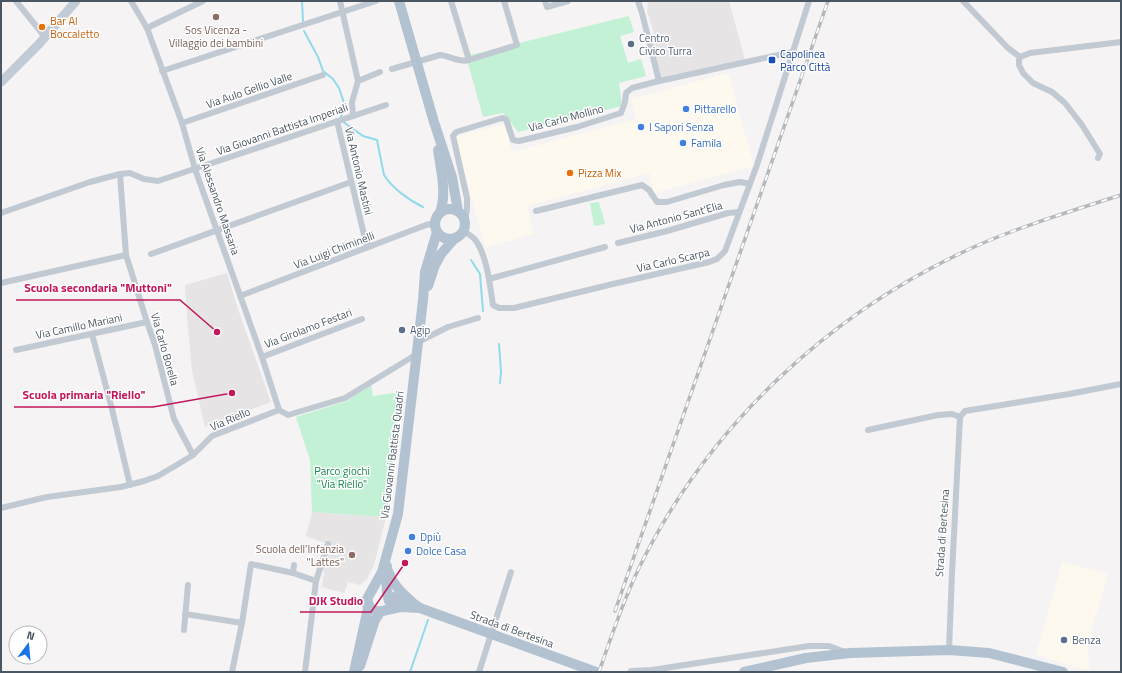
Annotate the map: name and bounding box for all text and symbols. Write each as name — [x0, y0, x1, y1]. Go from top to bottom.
marker: Sos Vicenza - Villaggio dei bambini — [211, 12, 221, 22]
place label: Bar Al Boccaletto — [50, 13, 99, 42]
marker: Bar Al Boccaletto — [37, 22, 47, 32]
place label: Sos Vicenza - Villaggio dei bambini — [169, 22, 263, 51]
place label: Centro Civico Turra — [639, 30, 692, 59]
marker: Centro Civico Turra — [626, 39, 636, 49]
place label: Capolinea Parco Città — [780, 46, 831, 75]
marker: Capolinea Parco Città — [767, 55, 777, 65]
street label: Via Aulo Gellio Valle — [204, 68, 295, 112]
street label: Via Giovanni Battista Imperiali — [214, 99, 350, 159]
street label: Via Carlo Mollino — [527, 100, 605, 136]
place label: Pittarello — [694, 101, 736, 117]
marker: Pittarello — [681, 104, 691, 114]
place label: I Sapori Senza — [649, 119, 714, 135]
marker: I Sapori Senza — [636, 122, 646, 132]
street label: Via Antonio Mastini — [341, 125, 377, 217]
place label: Famila — [691, 135, 722, 151]
marker: Famila — [678, 138, 688, 148]
street label: Via Alessandro Massaria — [192, 145, 244, 257]
place label: Pizza Mix — [578, 165, 622, 181]
marker: Pizza Mix — [565, 168, 575, 178]
street label: Via Antonio Sant'Elia — [628, 197, 725, 237]
street label: Via Luigi Chiminelli — [291, 227, 377, 273]
street label: Via Carlo Scarpa — [635, 244, 711, 276]
callout: Scuola secondaria "Muttoni" — [16, 276, 180, 300]
text: Scuola secondaria "Muttoni" — [24, 278, 172, 297]
street label: Via Girolamo Festari — [262, 304, 354, 352]
street label: Via Camillo Mariani — [34, 309, 124, 343]
street label: Via Carlo Borella — [147, 311, 183, 388]
place label: Agip — [410, 322, 431, 338]
marker: Agip — [397, 325, 407, 335]
callout: Scuola primaria "Riello" — [14, 383, 153, 407]
text: Scuola primaria "Riello" — [23, 385, 145, 404]
street label: Via Giovanni Battista Quadri — [376, 390, 408, 520]
street label: Via Riello — [207, 403, 253, 435]
park label: Parco giochi "Via Riello" — [314, 463, 370, 492]
street label: Strada di Bertesina — [931, 488, 953, 577]
place label: Dpiù — [420, 529, 441, 545]
marker: Dpiù — [407, 532, 417, 542]
place label: Scuola dell'Infanzia "Lattes" — [256, 541, 344, 570]
place label: Dolce Casa — [416, 543, 467, 559]
marker: Dolce Casa — [403, 546, 413, 556]
marker: Scuola dell'Infanzia "Lattes" — [347, 550, 357, 560]
callout: DJK Studio — [300, 588, 371, 612]
text: DJK Studio — [309, 591, 363, 610]
street label: Strada di Bertesina — [468, 606, 557, 652]
north arrow — [8, 625, 48, 665]
text: N — [25, 627, 37, 644]
place label: Benza — [1072, 632, 1101, 648]
marker: Benza — [1059, 635, 1069, 645]

